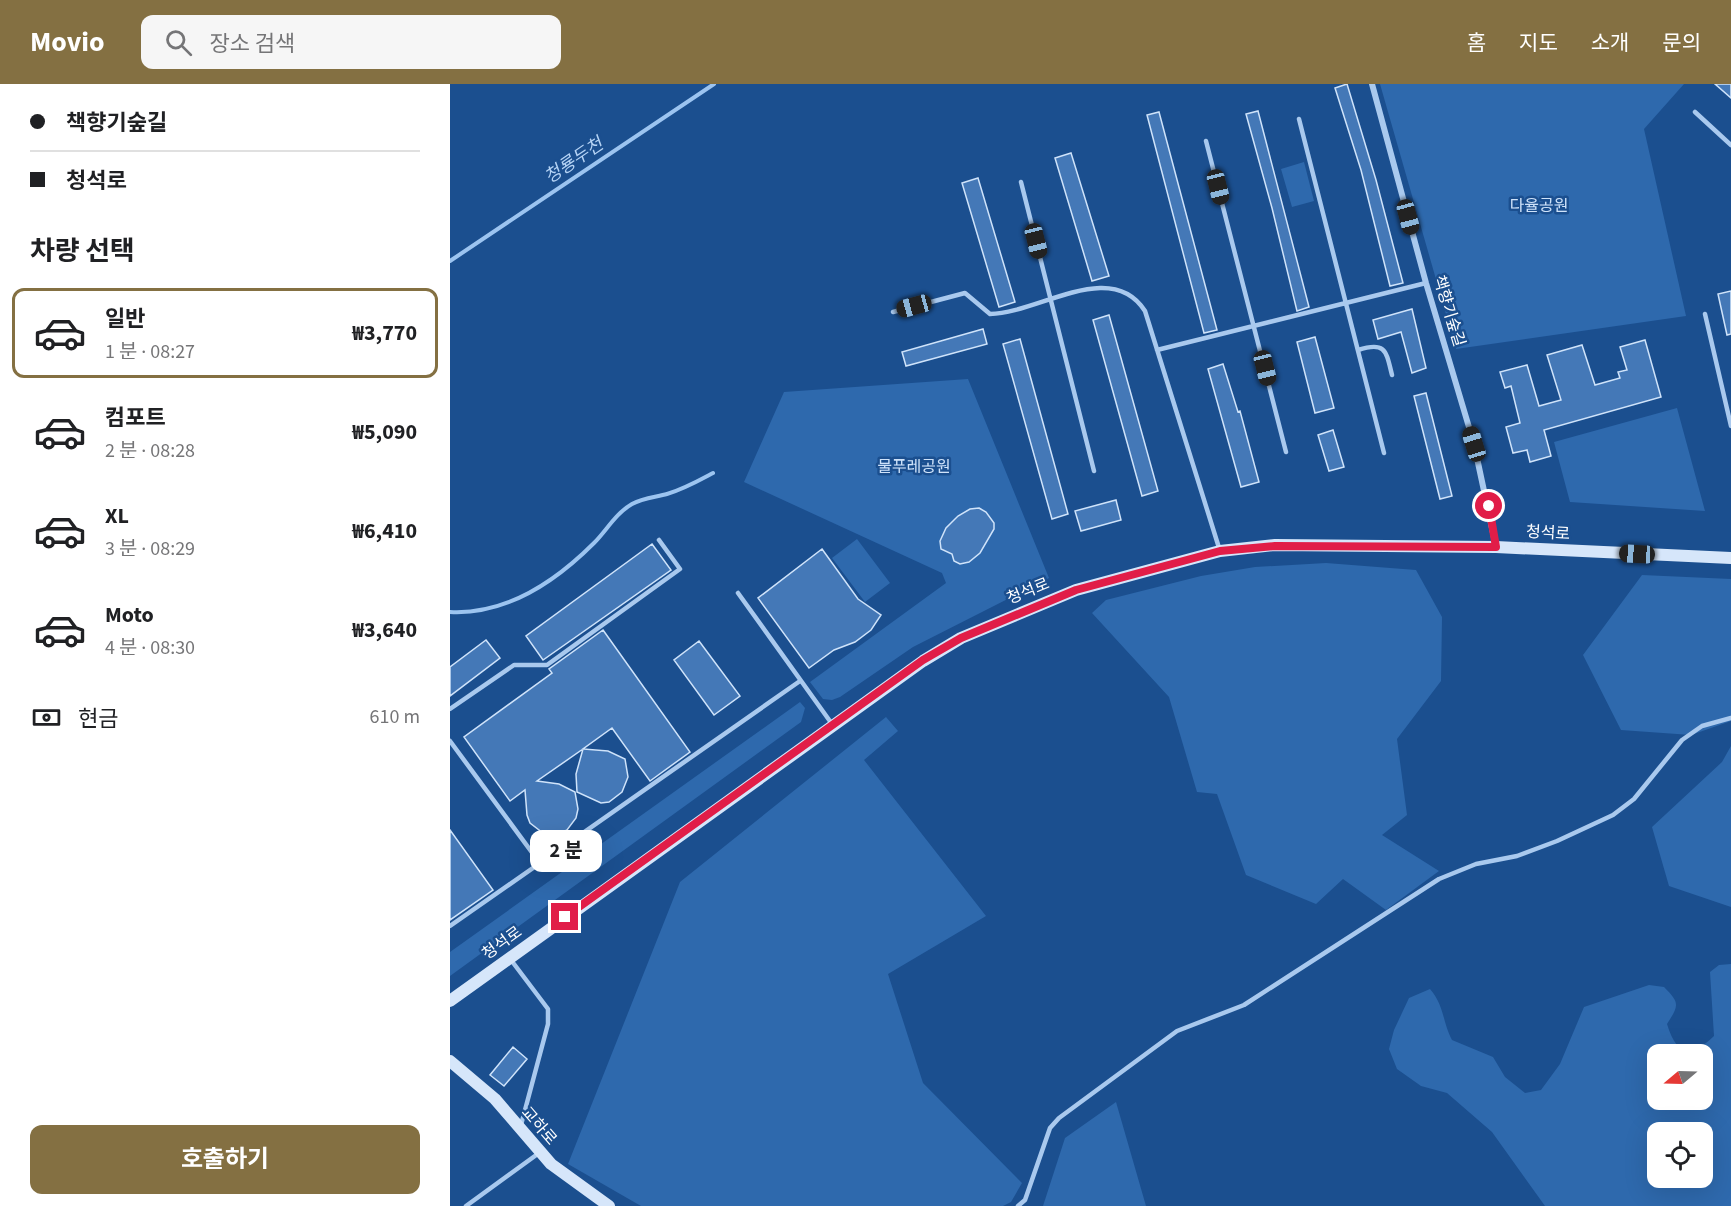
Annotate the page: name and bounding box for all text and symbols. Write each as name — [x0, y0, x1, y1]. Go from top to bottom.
search box — [141, 15, 561, 69]
text: Movio — [30, 22, 105, 62]
icon: search — [162, 26, 195, 59]
text: 장소 검색 — [210, 28, 295, 60]
text: 홈 — [1467, 28, 1486, 58]
text: 지도 — [1519, 28, 1558, 58]
text: 소개 — [1591, 28, 1629, 58]
text: 문의 — [1662, 28, 1701, 58]
text: 책향기숲길 — [66, 107, 167, 139]
water label: 청룡두천 — [540, 131, 610, 190]
text: 청석로 — [66, 165, 127, 197]
car — [1205, 167, 1231, 207]
park label: 다율공원 — [1510, 195, 1568, 217]
car — [1395, 197, 1421, 237]
car — [1023, 221, 1049, 261]
text: 차량 선택 — [30, 232, 135, 271]
street label: 책향기숲길 — [1428, 273, 1470, 349]
car — [894, 293, 934, 319]
text: 일반 — [105, 303, 145, 335]
icon: car — [33, 306, 87, 360]
text: ₩3,770 — [352, 317, 417, 349]
text: 1 분 · 08:27 — [105, 338, 195, 366]
car — [1252, 348, 1278, 388]
text: 컴포트 — [105, 402, 166, 434]
icon: car — [33, 405, 87, 459]
text: ₩5,090 — [352, 416, 417, 448]
car — [1460, 424, 1488, 464]
text: 2 분 · 08:28 — [105, 437, 195, 465]
park label: 물푸레공원 — [877, 456, 951, 478]
route start — [1475, 492, 1502, 519]
text: XL — [105, 500, 129, 532]
icon: car — [33, 504, 87, 558]
text: ₩6,410 — [352, 515, 417, 547]
street label: 청석로 — [1525, 521, 1571, 545]
text: 3 분 · 08:29 — [105, 535, 195, 563]
car — [1619, 544, 1655, 564]
street label: 청석로 — [1003, 572, 1053, 609]
text: Moto — [105, 599, 154, 631]
icon: car — [33, 603, 87, 657]
text: ₩3,640 — [352, 614, 417, 646]
text: 4 분 · 08:30 — [105, 634, 195, 662]
icon: cash — [30, 701, 63, 734]
text: 현금 — [78, 703, 118, 735]
text: 610 m — [370, 703, 420, 731]
callout: 2 분 — [529, 830, 601, 872]
text: 2 분 — [550, 837, 582, 865]
route end — [551, 903, 578, 930]
street label: 청석로 — [478, 921, 527, 965]
north arrow — [1647, 1044, 1713, 1110]
map controls — [1647, 1044, 1713, 1188]
street label: 교하로 — [516, 1102, 562, 1150]
button: locate — [1647, 1122, 1713, 1188]
button: 호출하기 — [30, 1125, 420, 1194]

